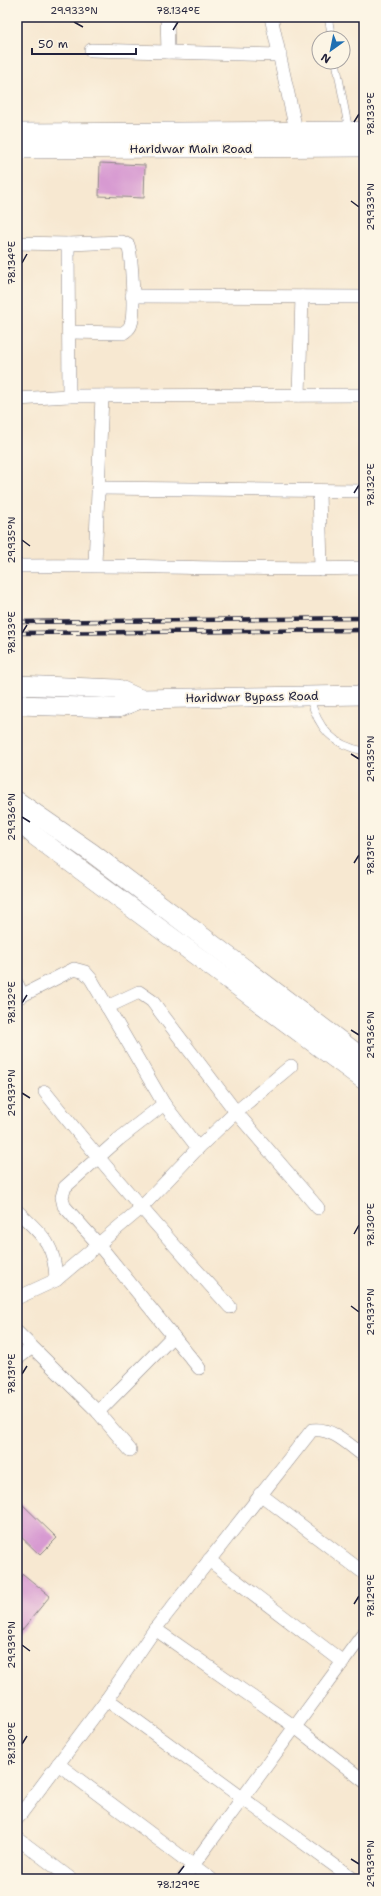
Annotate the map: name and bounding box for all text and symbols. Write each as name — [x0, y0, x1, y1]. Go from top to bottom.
text: 29.933°N — [50, 4, 98, 17]
text: 78.134°E — [156, 4, 200, 17]
scale bar — [32, 30, 136, 56]
north arrow — [311, 30, 351, 70]
text: 50 m — [38, 36, 68, 52]
text: N — [318, 49, 334, 67]
text: 78.133°E — [364, 92, 377, 136]
street label: Haridwar Main Road — [130, 141, 253, 157]
text: 29.933°N — [364, 183, 377, 231]
text: 78.134°E — [5, 241, 18, 285]
text: 78.132°E — [364, 463, 377, 507]
text: 29.935°N — [5, 517, 18, 564]
text: 78.133°E — [5, 611, 18, 655]
street label: Haridwar Bypass Road — [185, 688, 319, 706]
text: 29.935°N — [364, 736, 377, 783]
text: 29.936°N — [5, 793, 18, 841]
text: 78.131°E — [364, 835, 377, 875]
text: 78.132°E — [5, 981, 18, 1025]
text: 29.936°N — [364, 1011, 377, 1059]
text: 29.937°N — [5, 1069, 18, 1117]
text: 78.130°E — [364, 1203, 377, 1247]
text: 29.937°N — [364, 1288, 377, 1336]
text: 78.131°E — [5, 1354, 18, 1394]
text: 78.129°E — [364, 1574, 377, 1618]
text: 29.939°N — [5, 1621, 18, 1669]
text: 78.130°E — [5, 1722, 18, 1766]
text: 29.939°N — [364, 1840, 377, 1888]
text: 78.129°E — [156, 1878, 200, 1891]

